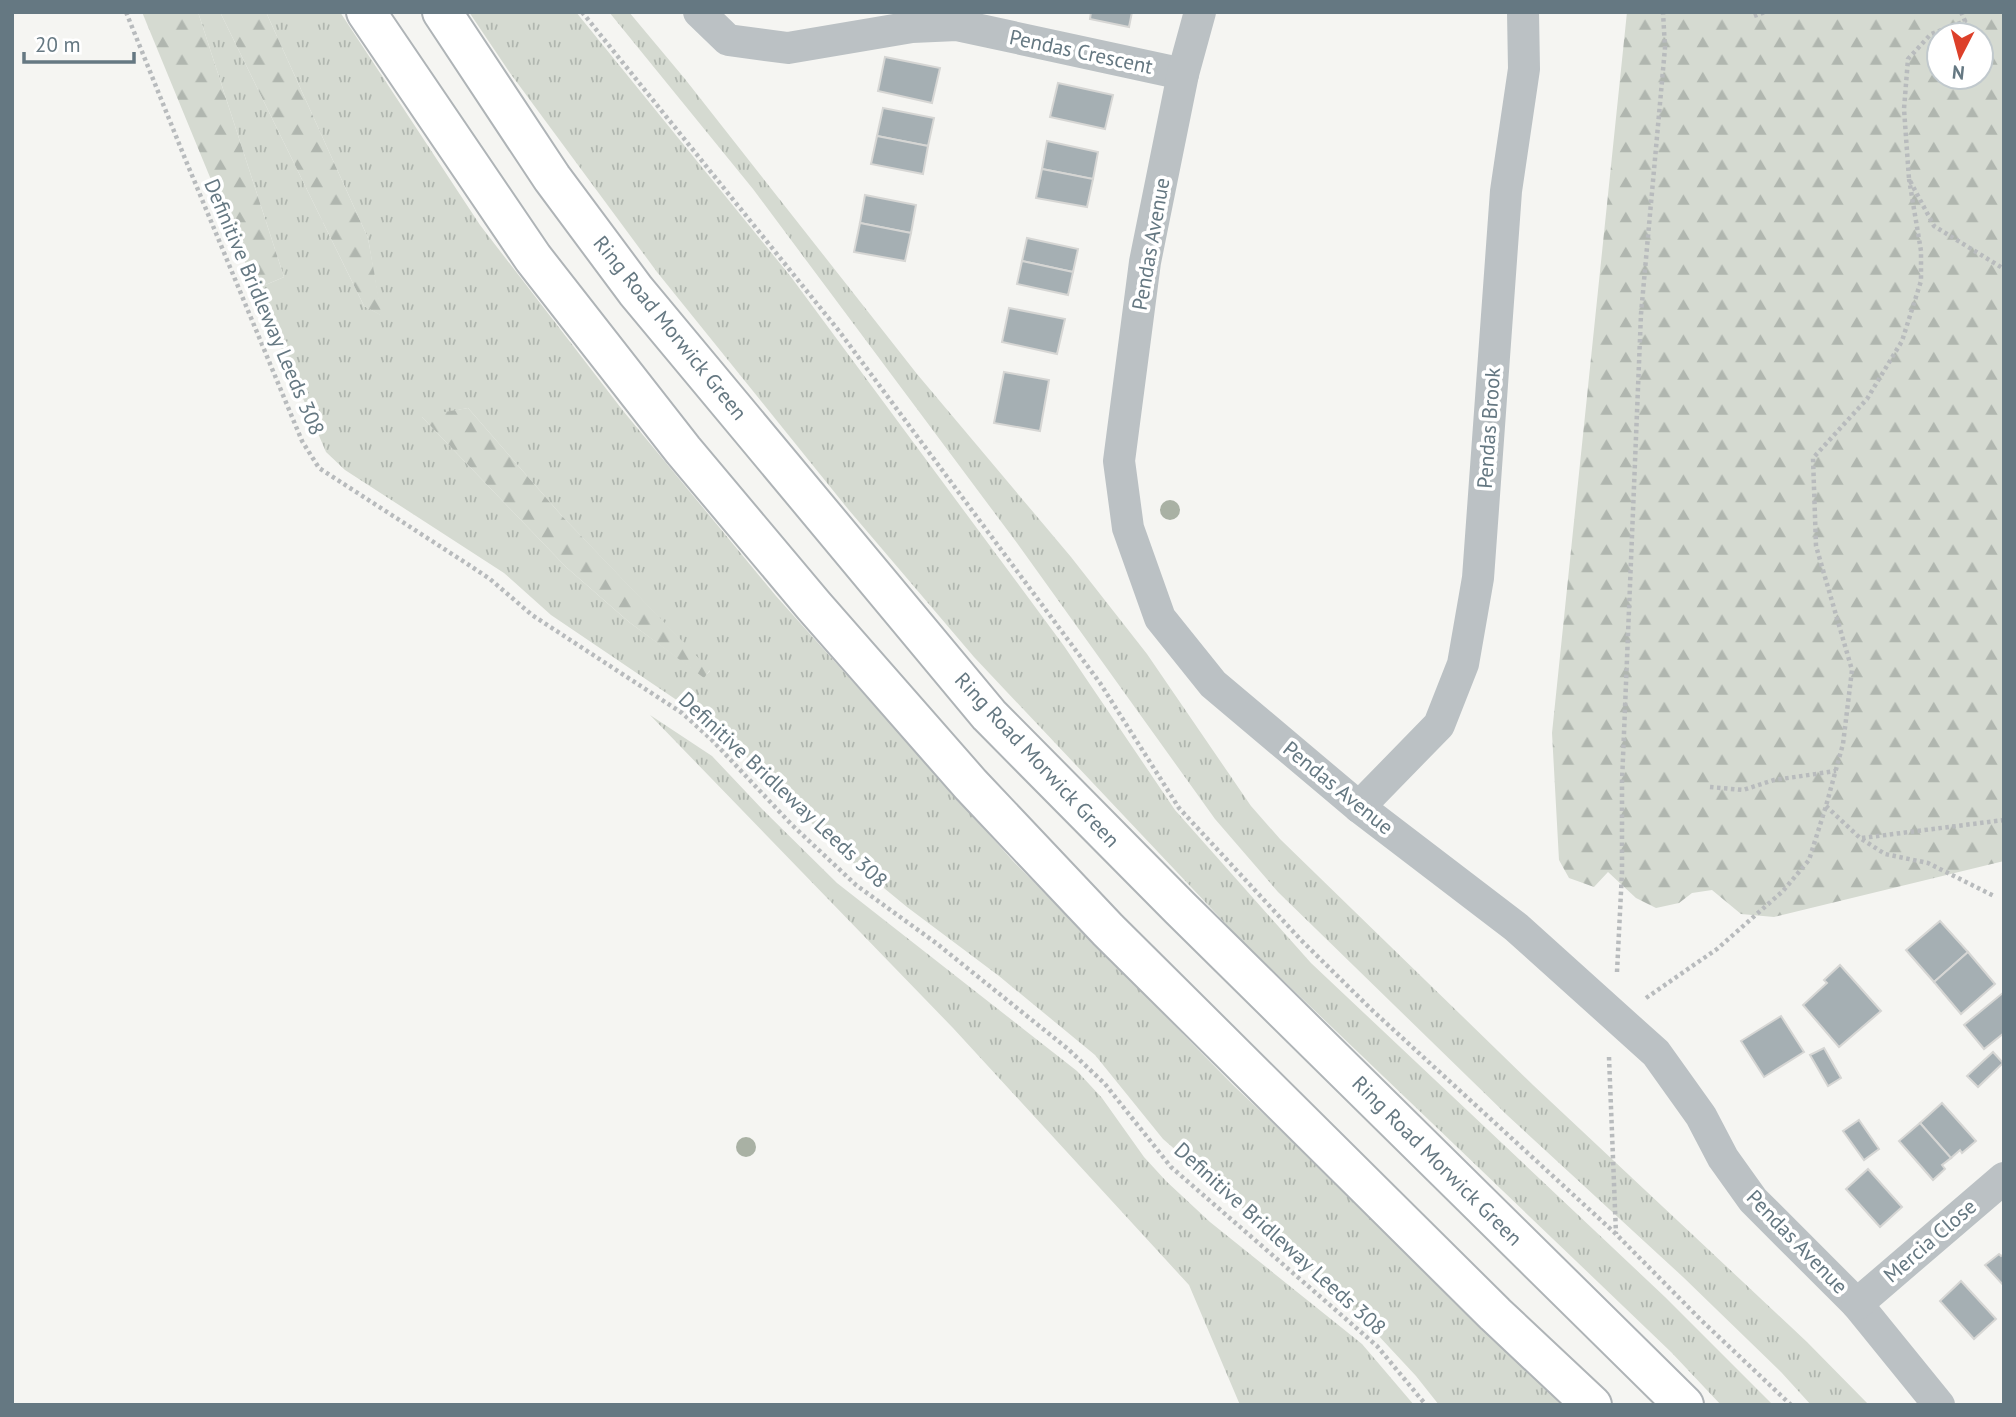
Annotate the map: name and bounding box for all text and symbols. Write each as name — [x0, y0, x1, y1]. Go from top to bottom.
scale bar — [24, 21, 135, 65]
north arrow — [1925, 21, 1995, 91]
street label: Pendas Crescent — [1007, 23, 1155, 80]
text: 20 m — [35, 31, 81, 58]
text: N — [1951, 60, 1966, 85]
street label: Definitive Bridleway Leeds 308 — [198, 175, 331, 439]
street label: Pendas Avenue — [1126, 175, 1175, 312]
street label: Ring Road Morwick Green — [588, 230, 753, 425]
street label: Pendas Brook — [1471, 367, 1506, 489]
street label: Ring Road Morwick Green — [949, 666, 1126, 853]
street label: Definitive Bridleway Leeds 308 — [673, 686, 893, 894]
street label: Pendas Avenue — [1278, 735, 1399, 840]
street label: Ring Road Morwick Green — [1347, 1070, 1528, 1251]
street label: Definitive Bridleway Leeds 308 — [1169, 1136, 1392, 1341]
street label: Pendas Avenue — [1741, 1184, 1854, 1299]
street label: Mercia Close — [1878, 1193, 1982, 1288]

